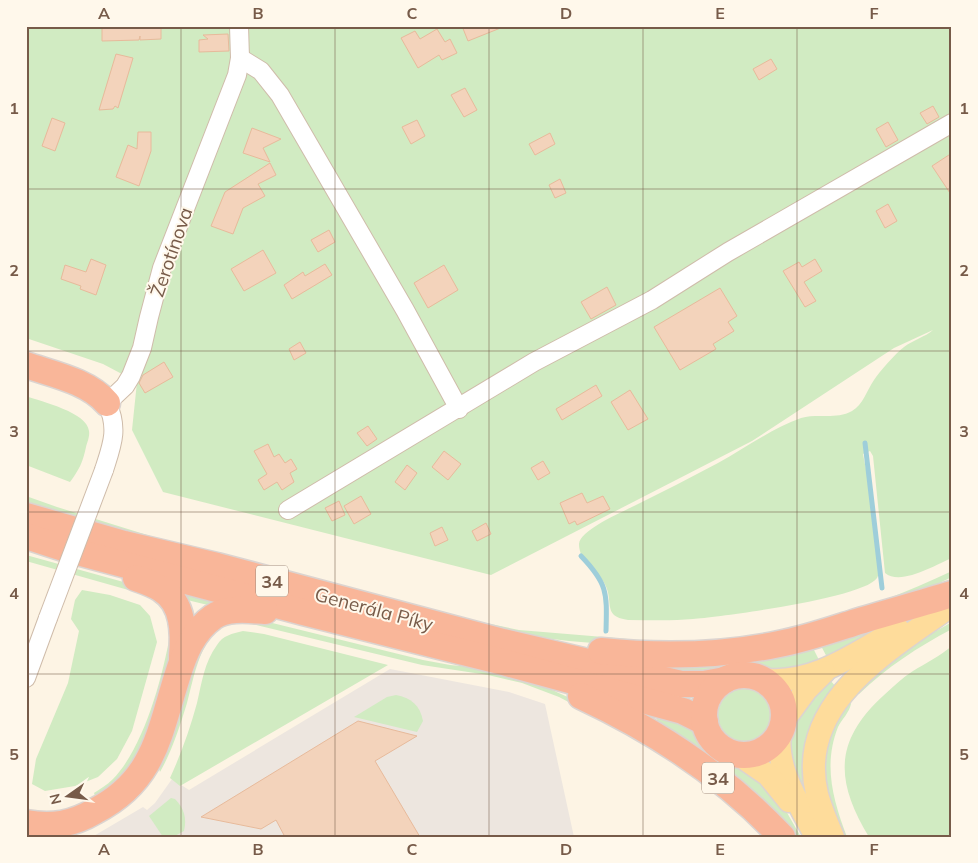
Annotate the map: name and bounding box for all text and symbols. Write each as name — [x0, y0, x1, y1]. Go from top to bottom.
text: A — [98, 3, 110, 23]
text: B — [252, 3, 264, 23]
text: C — [407, 3, 418, 23]
text: D — [560, 3, 572, 23]
text: E — [715, 3, 725, 23]
text: F — [869, 3, 879, 23]
text: 1 — [9, 98, 19, 118]
text: 1 — [959, 98, 969, 118]
street label: Žerotínova — [144, 204, 198, 300]
text: 2 — [9, 260, 19, 280]
text: 2 — [959, 260, 969, 280]
text: 3 — [9, 421, 19, 441]
text: 3 — [959, 421, 969, 441]
road number: 34 — [256, 566, 288, 596]
street label: Generála Píky — [312, 582, 436, 636]
text: 4 — [9, 583, 19, 603]
text: 4 — [959, 583, 969, 603]
text: 5 — [9, 744, 19, 764]
text: 5 — [959, 744, 969, 764]
road number: 34 — [702, 762, 734, 794]
north arrow — [42, 770, 92, 820]
text: N — [45, 792, 65, 806]
text: A — [98, 839, 110, 859]
text: B — [252, 839, 264, 859]
text: C — [407, 839, 418, 859]
text: D — [560, 839, 572, 859]
text: E — [715, 839, 725, 859]
text: F — [869, 839, 879, 859]

